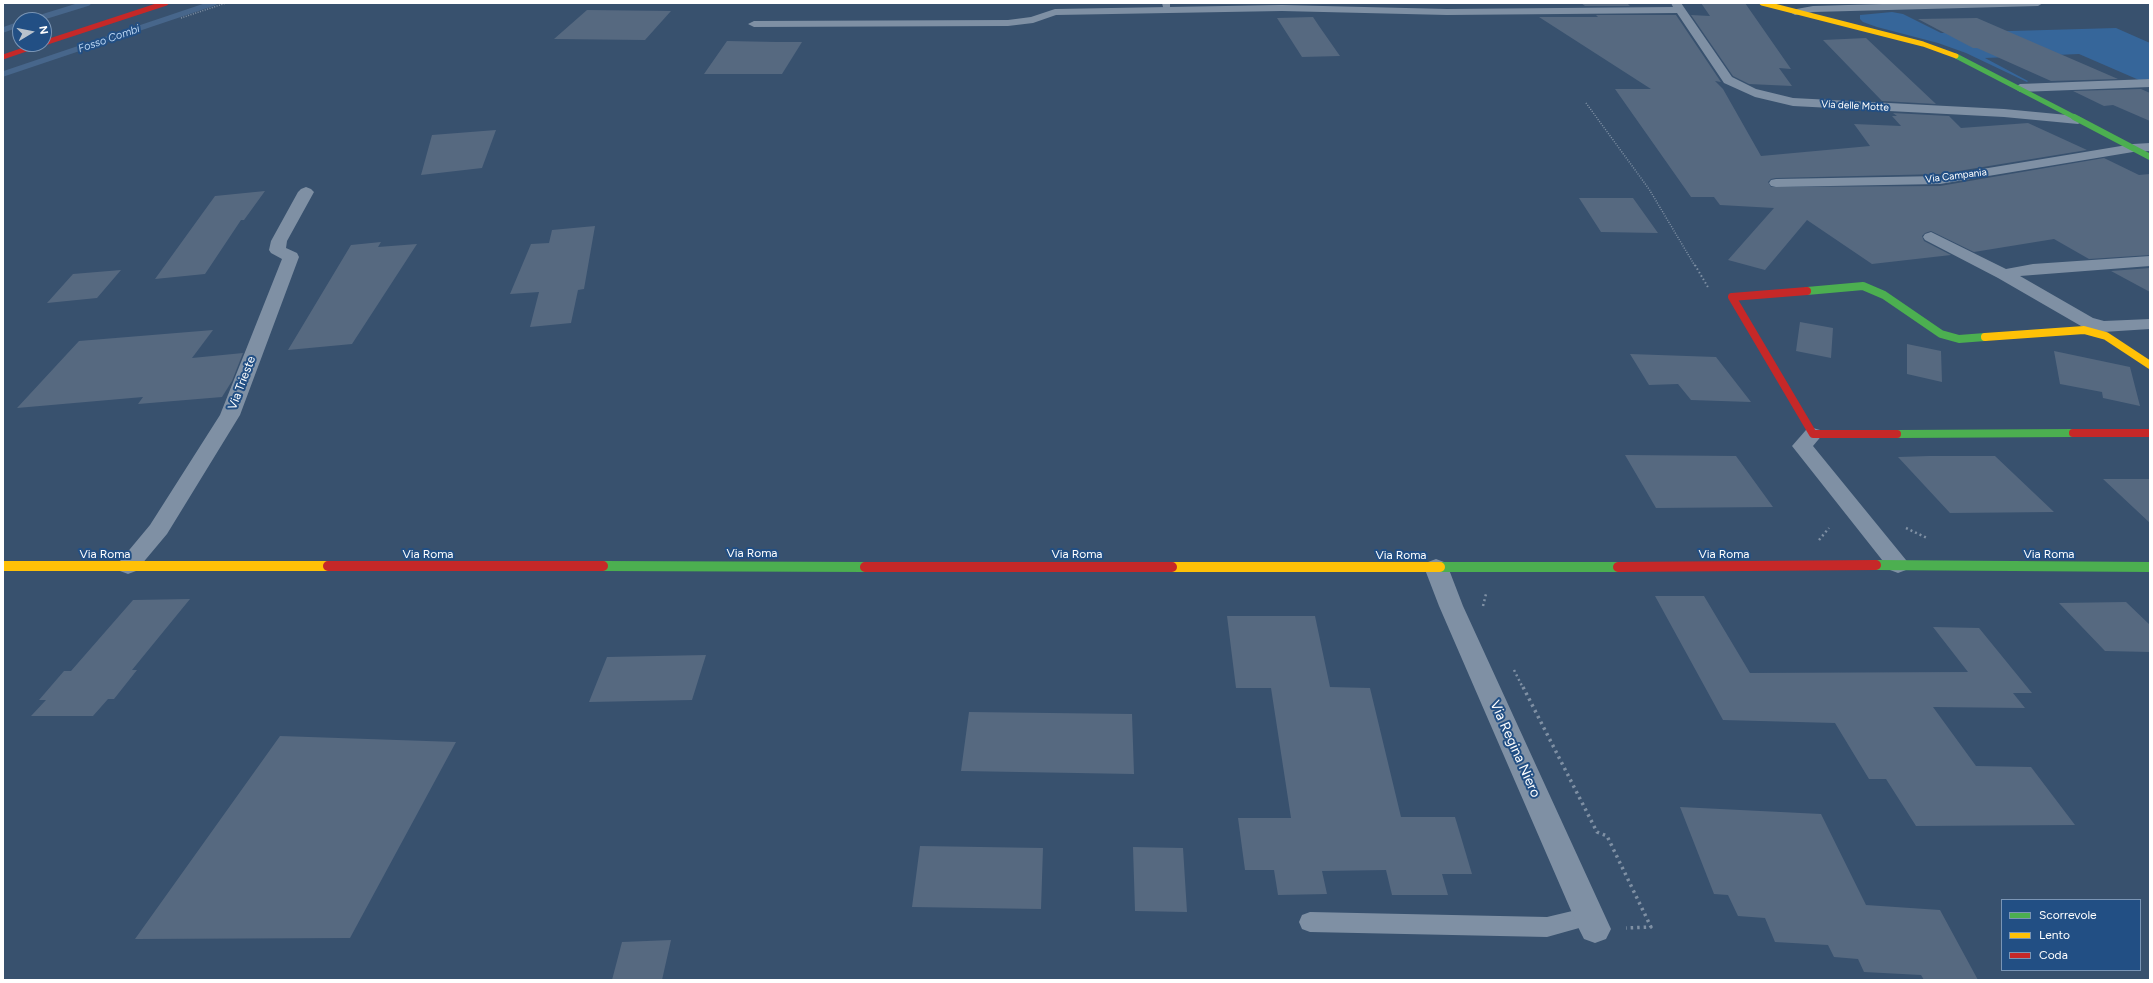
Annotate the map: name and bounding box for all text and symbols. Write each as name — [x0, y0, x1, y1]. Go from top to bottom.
north arrow — [12, 12, 52, 52]
water label: Fosso Combi — [76, 22, 142, 56]
text: N — [36, 25, 50, 35]
street label: Via delle Motte — [1821, 98, 1889, 114]
street label: Via Campania — [1925, 166, 1987, 186]
street label: Via Trieste — [225, 354, 259, 412]
street label: Via Roma — [727, 546, 777, 560]
street label: Via Roma — [80, 547, 130, 561]
street label: Via Roma — [403, 547, 453, 561]
street label: Via Roma — [1052, 547, 1102, 561]
street label: Via Roma — [1699, 547, 1749, 561]
street label: Via Roma — [2024, 547, 2074, 561]
street label: Via Roma — [1376, 548, 1426, 562]
street label: Via Regina Niero — [1486, 698, 1544, 800]
legend — [2001, 899, 2141, 971]
text: Scorrevole — [2039, 908, 2097, 922]
text: Lento — [2039, 928, 2070, 942]
text: Coda — [2039, 948, 2068, 962]

